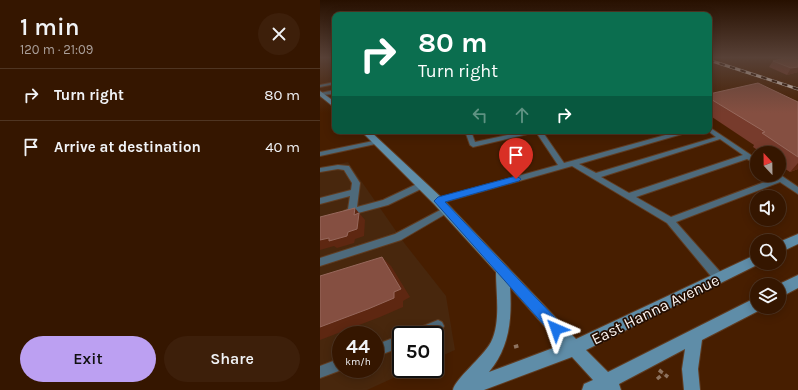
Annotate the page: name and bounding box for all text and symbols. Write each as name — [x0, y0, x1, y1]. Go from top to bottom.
text: 1 min — [20, 13, 80, 41]
button: close — [258, 13, 300, 55]
text: 80 m — [418, 26, 487, 59]
icon: right — [352, 28, 404, 80]
text: 120 m · 21:09 — [20, 42, 93, 57]
text: Turn right — [418, 60, 498, 82]
icon: right — [20, 84, 42, 106]
text: Turn right — [54, 86, 124, 104]
text: 80 m — [264, 86, 300, 104]
icon: left — [469, 104, 491, 126]
icon: ahead — [511, 104, 533, 126]
icon: right — [553, 104, 575, 126]
icon: arrive — [20, 136, 42, 158]
text: Arrive at destination — [54, 138, 201, 156]
text: 40 m — [265, 138, 300, 156]
pin — [499, 138, 533, 179]
icon: arrive — [505, 144, 527, 166]
north arrow — [750, 146, 786, 182]
map controls — [750, 146, 786, 314]
button: sound — [750, 190, 786, 226]
button: search — [750, 234, 786, 270]
street label: East Hanna Avenue — [588, 270, 722, 349]
button: layers — [750, 278, 786, 314]
position arrow — [535, 308, 577, 350]
speed limit sign: 50 — [392, 326, 444, 378]
text: 44 — [346, 335, 370, 358]
button: Exit — [20, 336, 156, 382]
button: Share — [164, 336, 300, 382]
text: km/h — [345, 356, 371, 368]

